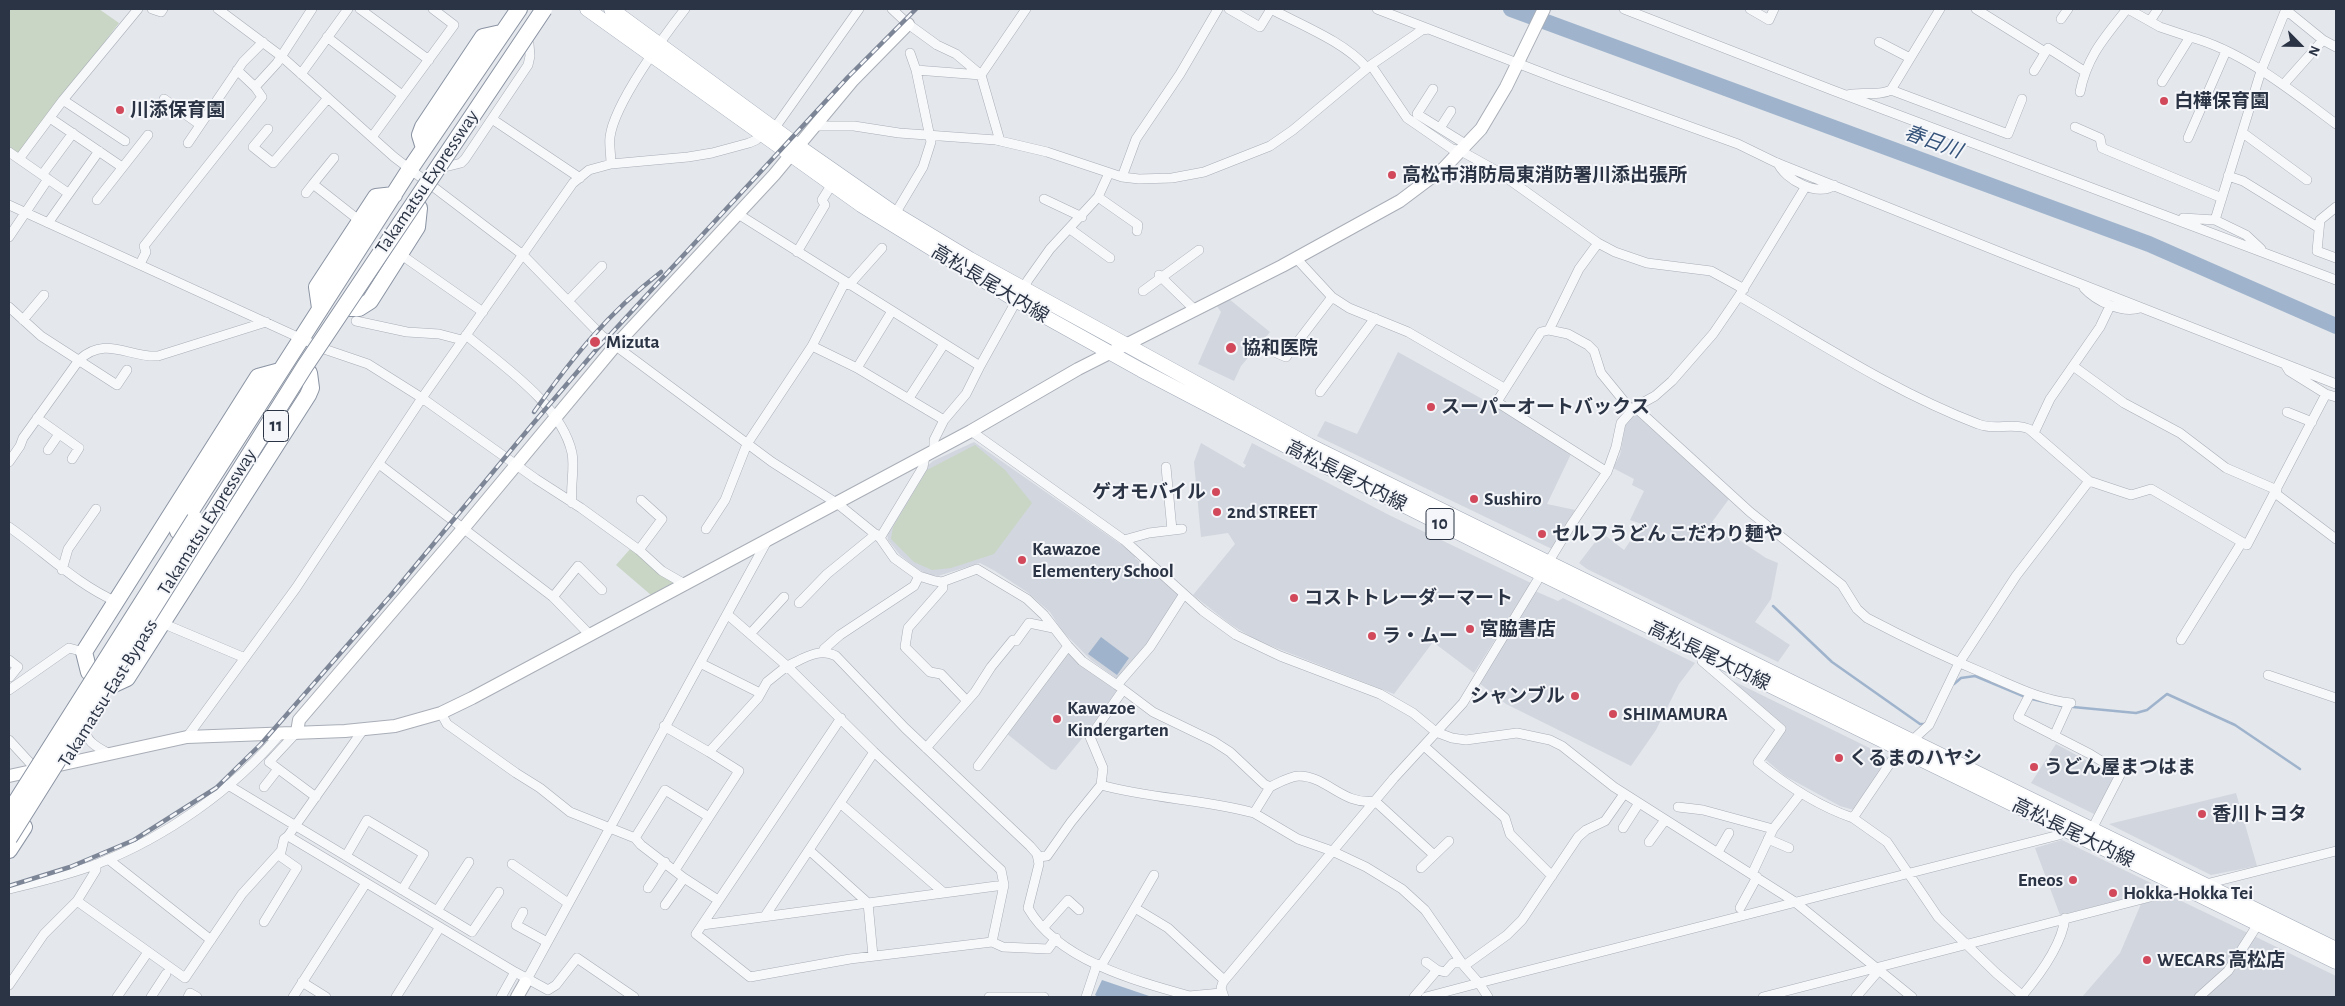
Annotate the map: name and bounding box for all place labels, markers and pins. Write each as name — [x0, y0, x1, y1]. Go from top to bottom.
place label: 白樺保育園 — [2174, 90, 2269, 112]
marker: 白樺保育園 — [2158, 95, 2170, 107]
place label: 川添保育園 — [130, 99, 225, 121]
marker: 川添保育園 — [114, 104, 126, 116]
place label: 高松市消防局東消防署川添出張所 — [1402, 164, 1687, 186]
marker: 高松市消防局東消防署川添出張所 — [1386, 169, 1398, 181]
place label: Mizuta — [606, 331, 660, 353]
marker: Mizuta — [588, 335, 602, 349]
place label: 協和医院 — [1242, 337, 1318, 359]
marker: 協和医院 — [1224, 341, 1238, 355]
place label: スーパーオートバックス — [1441, 396, 1650, 418]
marker: スーパーオートバックス — [1425, 401, 1437, 413]
place label: ゲオモバイル — [1092, 481, 1206, 503]
marker: ゲオモバイル — [1210, 486, 1222, 498]
place label: Sushiro — [1484, 488, 1542, 510]
marker: Sushiro — [1468, 493, 1480, 505]
place label: 2nd STREET — [1227, 501, 1318, 523]
marker: 2nd STREET — [1211, 506, 1223, 518]
place label: セルフうどん こだわり麺や — [1552, 523, 1783, 545]
marker: セルフうどん こだわり麺や — [1536, 528, 1548, 540]
place label: Kawazoe Elementery School — [1032, 538, 1174, 582]
marker: Kawazoe Elementery School — [1016, 554, 1028, 566]
place label: コストトレーダーマート — [1304, 587, 1513, 609]
marker: コストトレーダーマート — [1288, 592, 1300, 604]
place label: 宮脇書店 — [1480, 618, 1556, 640]
marker: 宮脇書店 — [1464, 623, 1476, 635]
place label: ラ・ムー — [1382, 625, 1458, 647]
marker: ラ・ムー — [1366, 630, 1378, 642]
place label: シャンブル — [1470, 685, 1565, 707]
marker: シャンブル — [1569, 690, 1581, 702]
place label: Kawazoe Kindergarten — [1067, 697, 1169, 741]
place label: SHIMAMURA — [1623, 703, 1728, 725]
marker: SHIMAMURA — [1607, 708, 1619, 720]
marker: Kawazoe Kindergarten — [1051, 713, 1063, 725]
place label: くるまのハヤシ — [1849, 747, 1982, 769]
marker: くるまのハヤシ — [1833, 752, 1845, 764]
place label: うどん屋まつはま — [2044, 756, 2196, 778]
marker: うどん屋まつはま — [2028, 761, 2040, 773]
place label: 香川トヨタ — [2212, 803, 2307, 825]
marker: 香川トヨタ — [2196, 808, 2208, 820]
place label: Eneos — [2018, 869, 2063, 891]
marker: Eneos — [2067, 874, 2079, 886]
place label: Hokka-Hokka Tei — [2123, 882, 2253, 904]
marker: Hokka-Hokka Tei — [2107, 887, 2119, 899]
place label: WECARS 高松店 — [2157, 949, 2285, 971]
marker: WECARS 高松店 — [2141, 954, 2153, 966]

